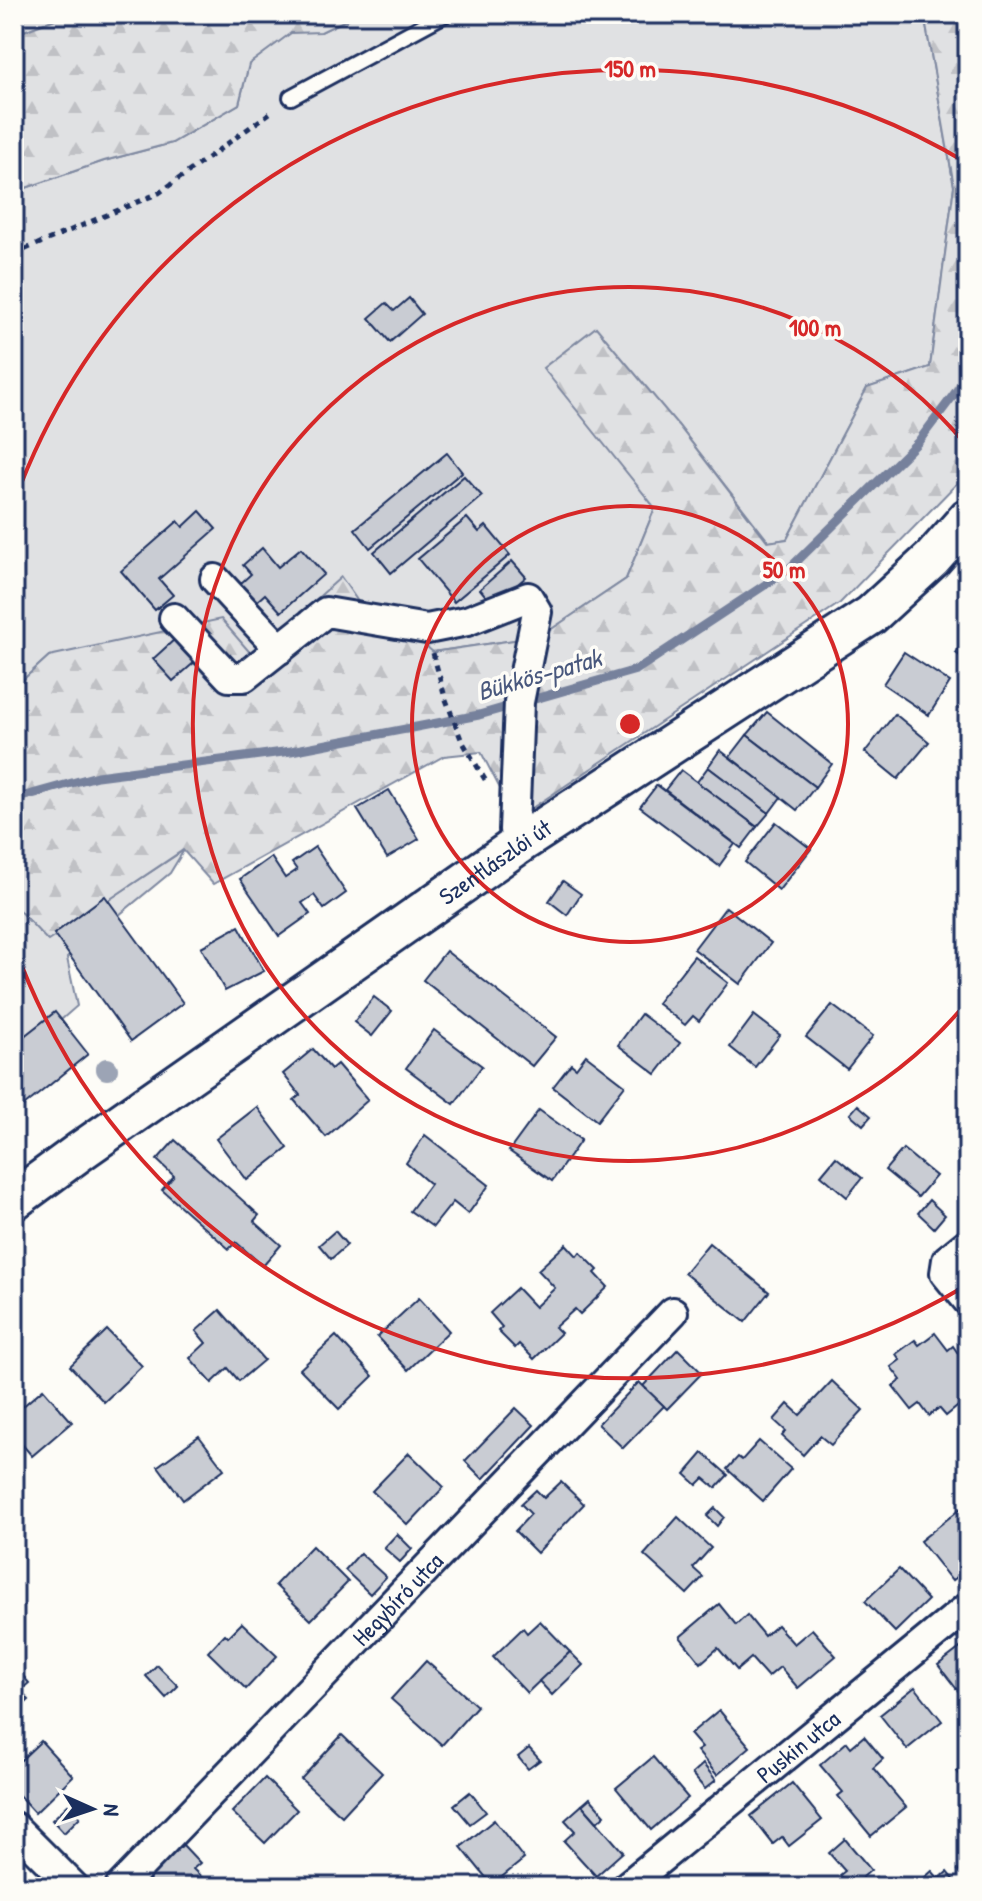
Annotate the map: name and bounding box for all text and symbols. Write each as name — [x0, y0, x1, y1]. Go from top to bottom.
text: 150 m — [604, 52, 656, 84]
text: 100 m — [789, 311, 841, 343]
text: 50 m — [763, 553, 805, 585]
water label: Bükkös-patak — [473, 639, 607, 709]
centre of rings — [616, 710, 644, 738]
street label: Szentlászlói út — [432, 811, 558, 912]
street label: Hegybíró utca — [345, 1545, 450, 1652]
street label: Puskin utca — [749, 1703, 846, 1790]
north arrow — [52, 1769, 132, 1849]
text: N — [97, 1803, 127, 1817]

